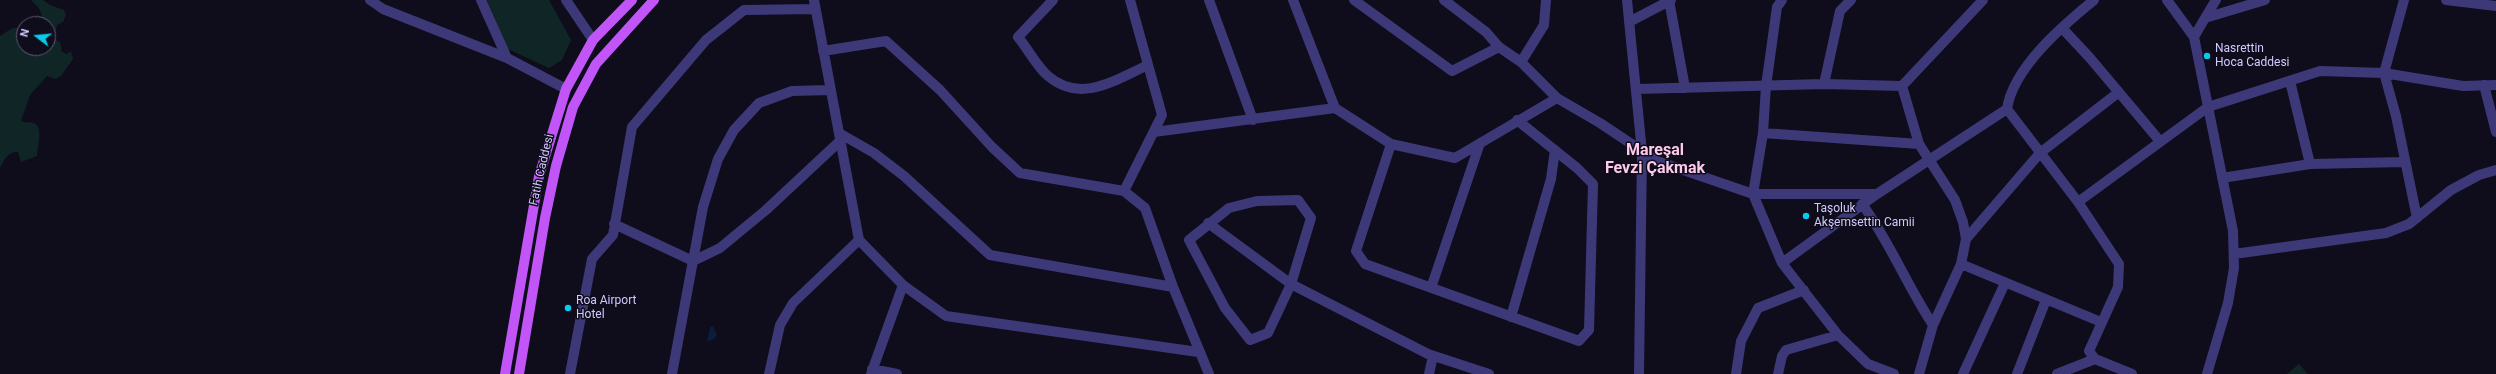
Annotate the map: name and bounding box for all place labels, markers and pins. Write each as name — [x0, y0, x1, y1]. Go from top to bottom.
place label: Nasrettin Hoca Caddesi — [2215, 42, 2290, 70]
marker: Nasrettin Hoca Caddesi — [2202, 51, 2212, 61]
place label: Taşoluk Akşemsettin Camii — [1814, 202, 1915, 230]
marker: Taşoluk Akşemsettin Camii — [1801, 211, 1811, 221]
place label: Roa Airport Hotel — [576, 294, 636, 322]
marker: Roa Airport Hotel — [563, 303, 573, 313]

